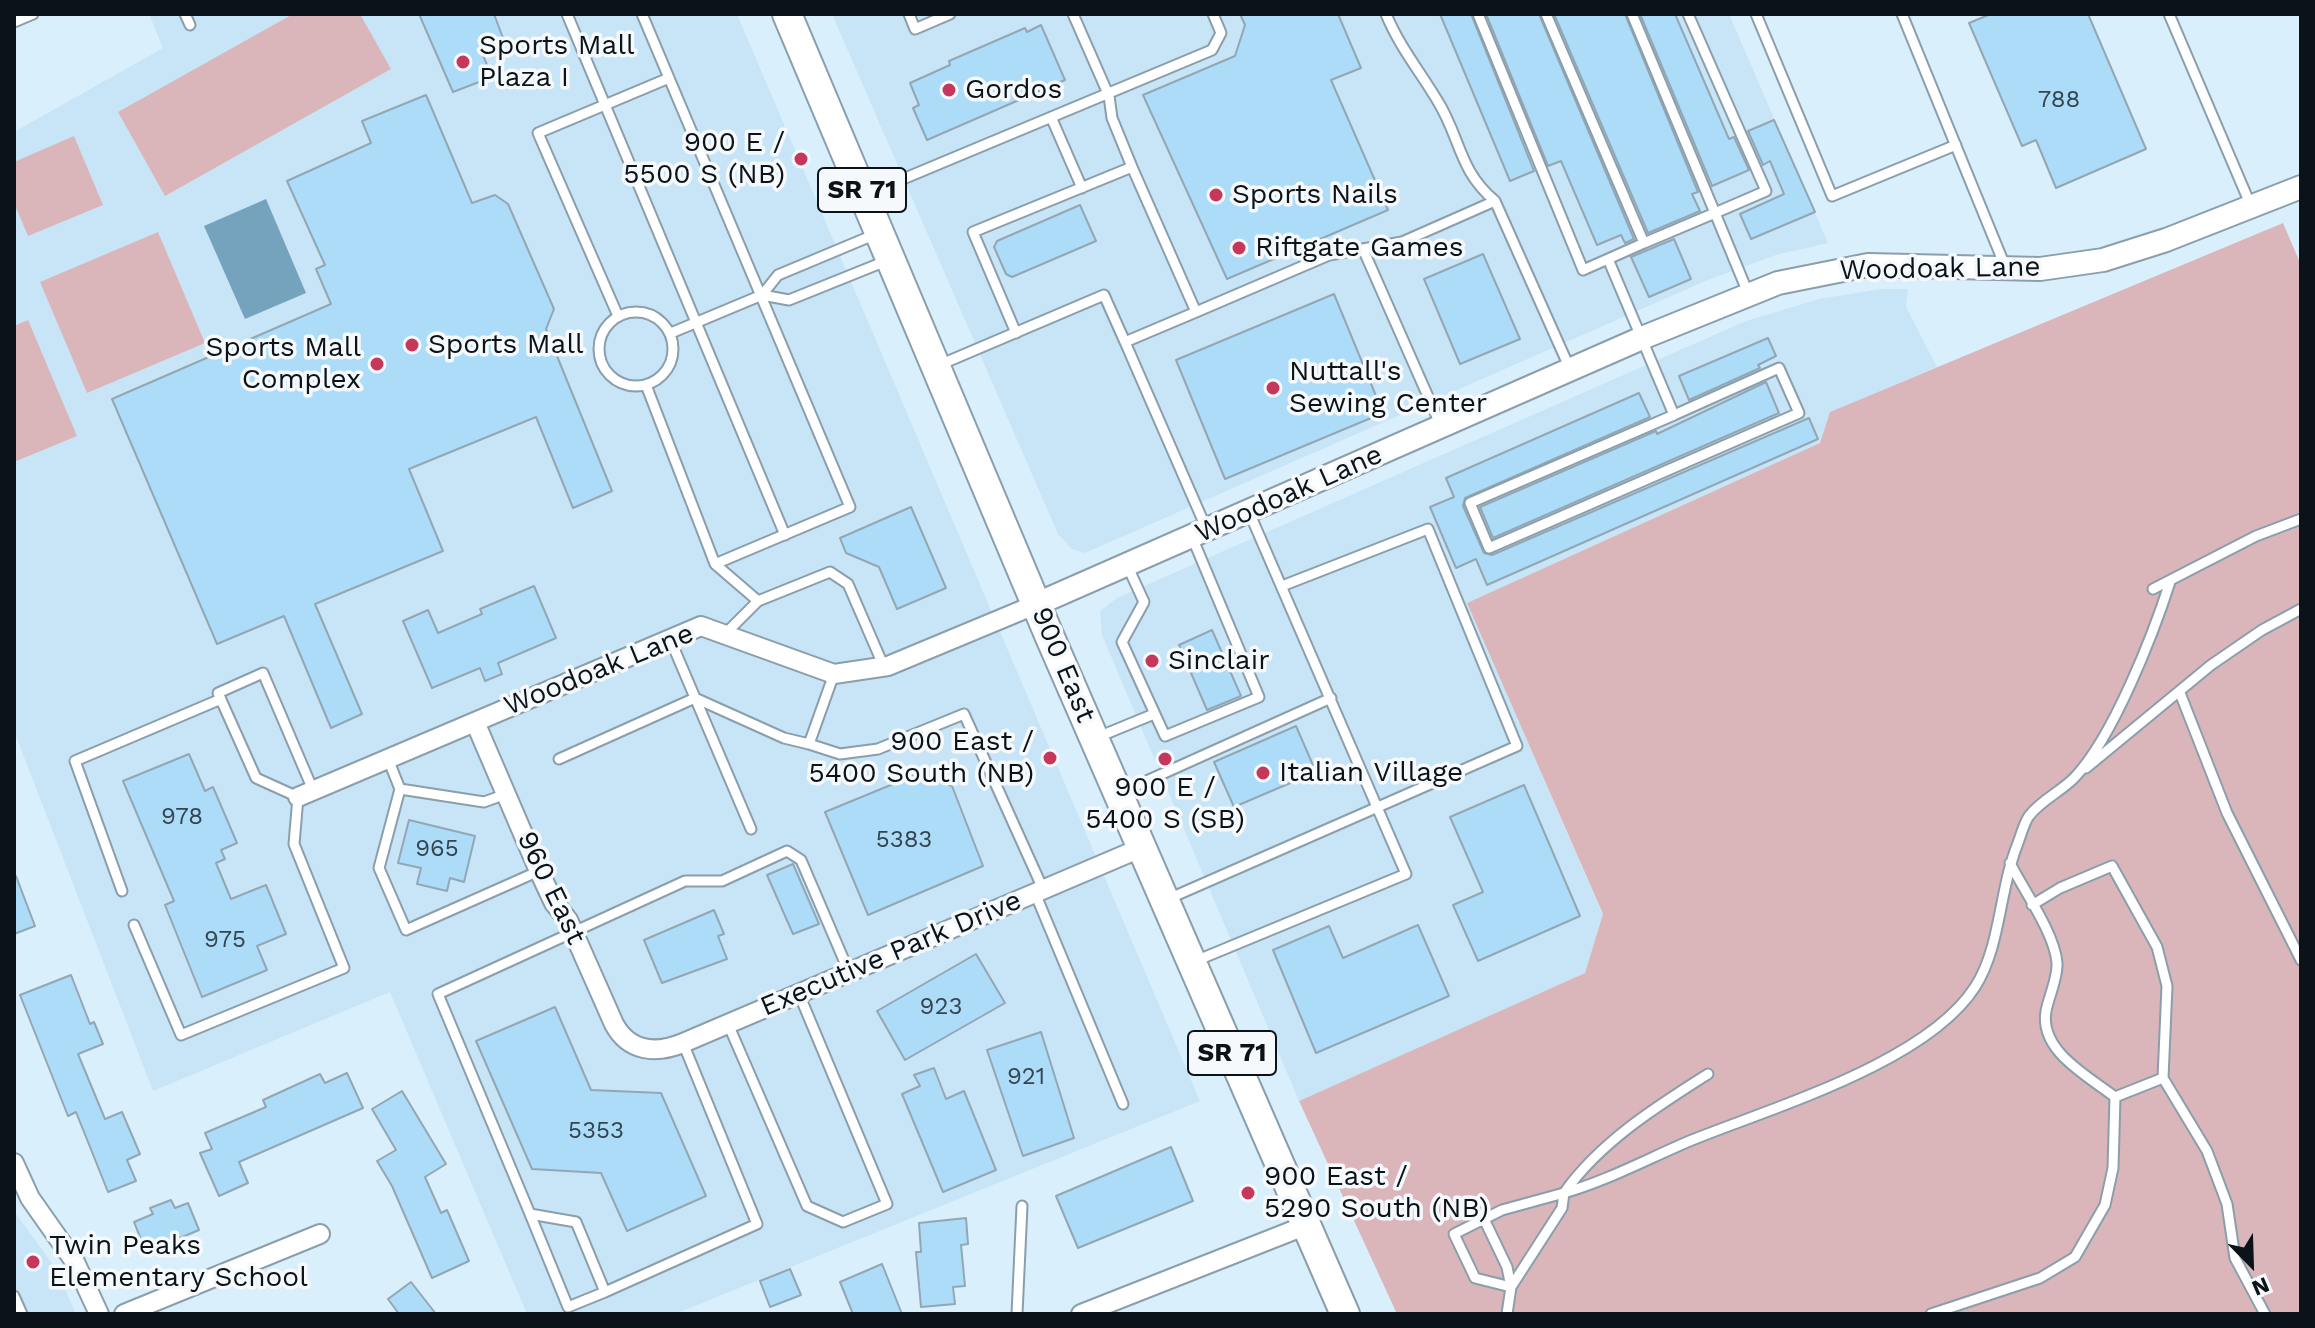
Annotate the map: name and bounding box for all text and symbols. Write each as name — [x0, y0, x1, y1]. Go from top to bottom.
place label: Sports Mall Plaza I — [479, 29, 635, 95]
marker: Sports Mall Plaza I — [454, 53, 472, 71]
place label: Gordos — [965, 73, 1062, 107]
marker: Gordos — [940, 81, 958, 99]
house number: 788 — [2038, 86, 2080, 114]
place label: 900 E / 5500 S (NB) — [623, 126, 785, 192]
marker: 900 E / 5500 S (NB) — [792, 150, 810, 168]
road number: SR 71 — [818, 168, 906, 212]
place label: Sports Nails — [1232, 178, 1398, 212]
marker: Sports Nails — [1207, 186, 1225, 204]
place label: Riftgate Games — [1255, 231, 1464, 265]
marker: Riftgate Games — [1230, 239, 1248, 257]
street label: Woodoak Lane — [1839, 250, 2041, 288]
place label: Sports Mall — [428, 328, 584, 362]
place label: Sports Mall Complex — [205, 331, 361, 397]
marker: Sports Mall — [403, 336, 421, 354]
marker: Sports Mall Complex — [368, 355, 386, 373]
place label: Nuttall's Sewing Center — [1289, 355, 1487, 421]
marker: Nuttall's Sewing Center — [1264, 379, 1282, 397]
street label: Woodoak Lane — [1190, 438, 1388, 550]
street label: 900 East — [1024, 602, 1102, 728]
street label: Woodoak Lane — [499, 617, 699, 723]
place label: Sinclair — [1168, 644, 1270, 678]
marker: Sinclair — [1143, 652, 1161, 670]
place label: 900 East / 5400 South (NB) — [808, 725, 1034, 791]
marker: 900 East / 5400 South (NB) — [1041, 749, 1059, 767]
marker: 900 E / 5400 S (SB) — [1156, 750, 1174, 768]
place label: Italian Village — [1279, 756, 1463, 790]
marker: Italian Village — [1254, 764, 1272, 782]
place label: 900 E / 5400 S (SB) — [1085, 771, 1245, 837]
house number: 978 — [161, 803, 203, 831]
street label: 960 East — [509, 826, 593, 950]
house number: 5383 — [876, 826, 932, 854]
house number: 965 — [415, 835, 459, 863]
street label: Executive Park Drive — [755, 884, 1027, 1024]
house number: 975 — [204, 926, 246, 954]
house number: 923 — [920, 993, 962, 1021]
road number: SR 71 — [1188, 1031, 1276, 1075]
house number: 921 — [1007, 1063, 1045, 1091]
house number: 5353 — [568, 1117, 624, 1145]
place label: 900 East / 5290 South (NB) — [1264, 1160, 1489, 1226]
marker: 900 East / 5290 South (NB) — [1239, 1184, 1257, 1202]
north arrow — [2211, 1224, 2291, 1304]
place label: Twin Peaks Elementary School — [49, 1229, 308, 1295]
marker: Twin Peaks Elementary School — [24, 1253, 42, 1271]
text: N — [2248, 1272, 2273, 1301]

